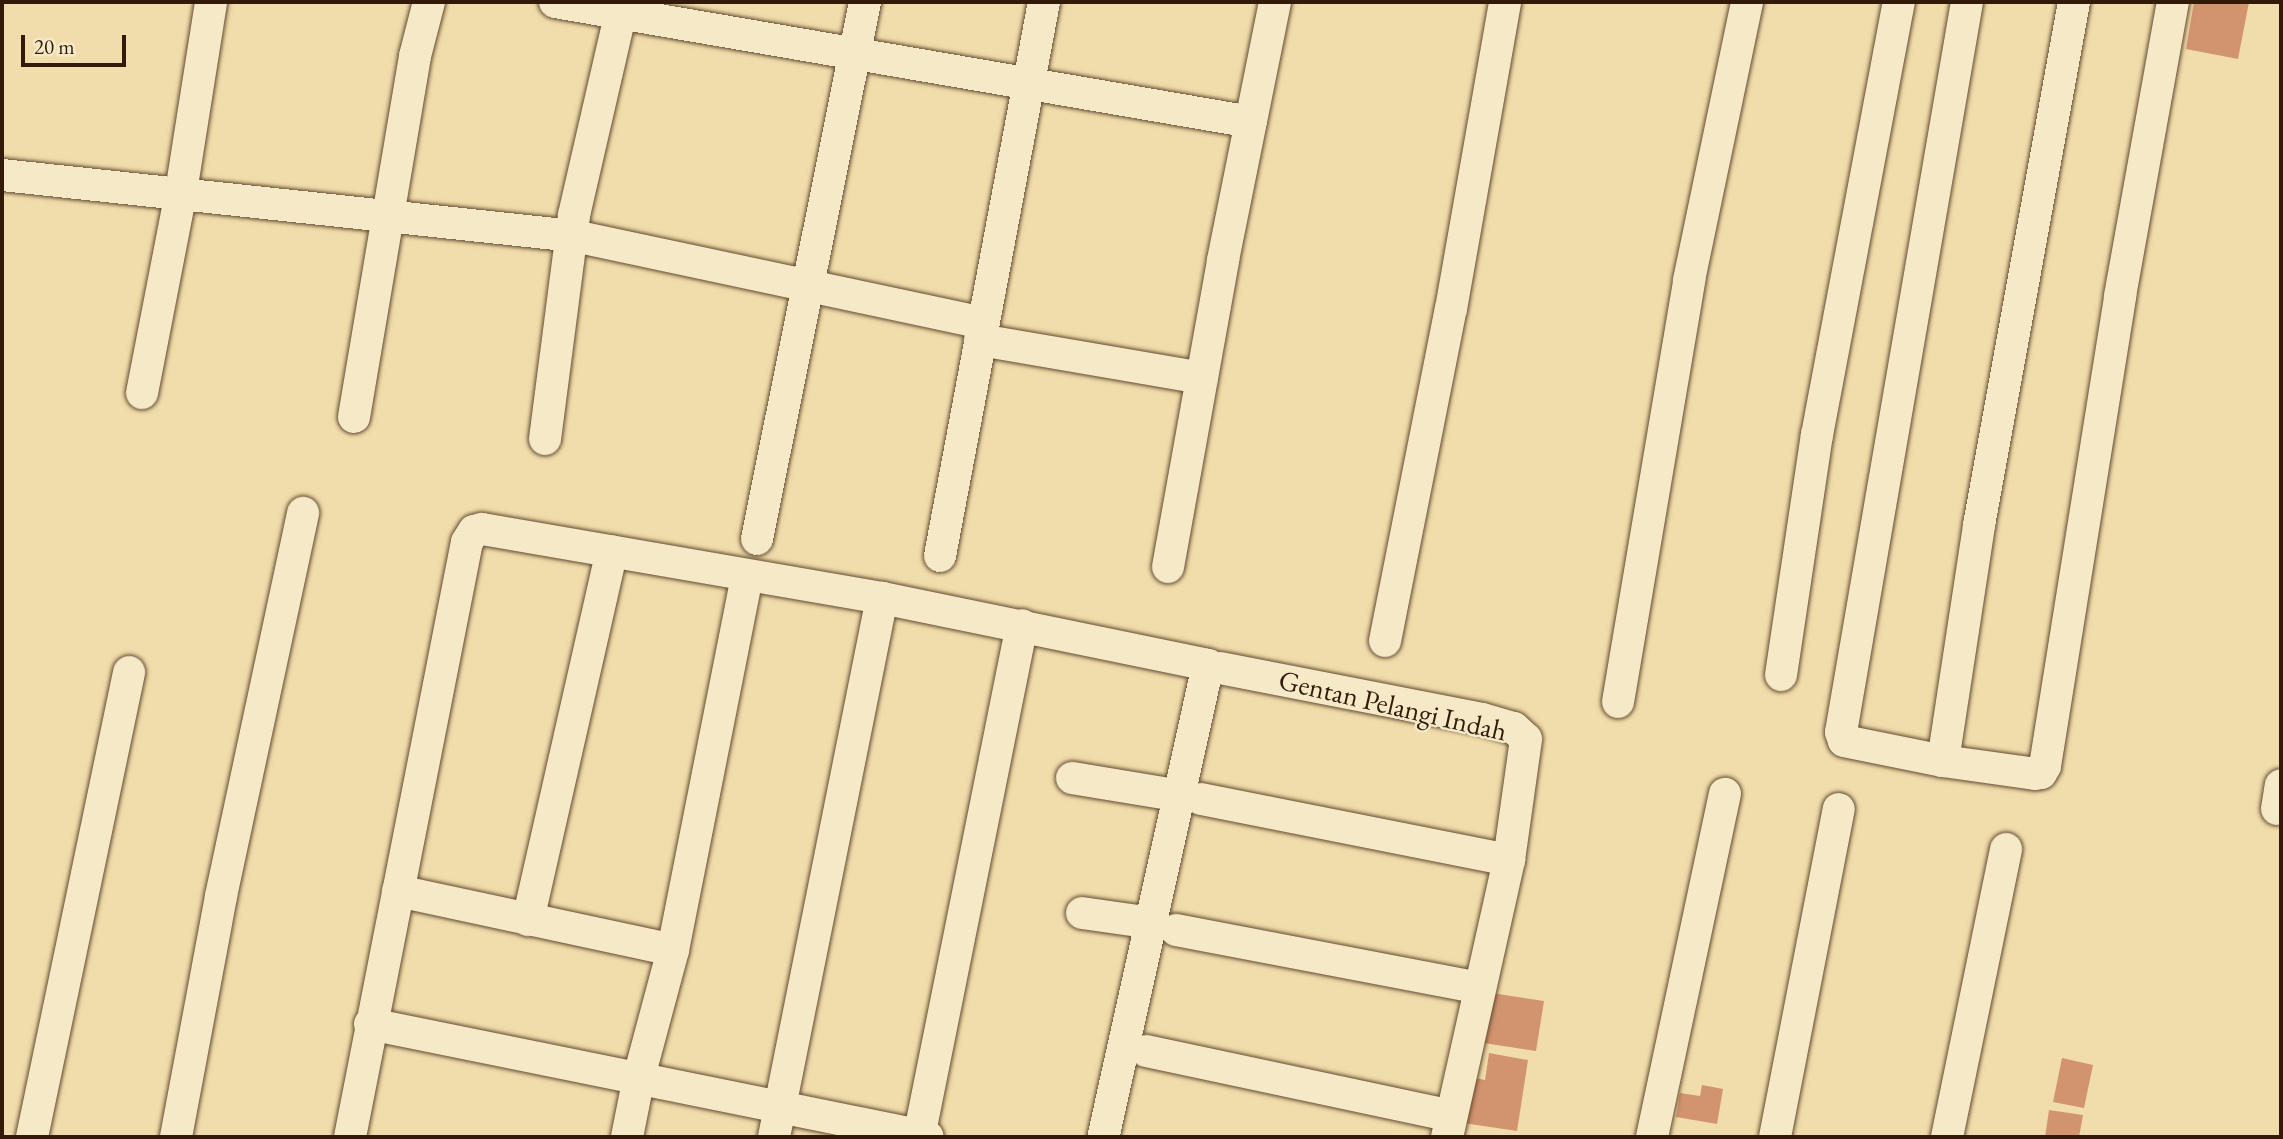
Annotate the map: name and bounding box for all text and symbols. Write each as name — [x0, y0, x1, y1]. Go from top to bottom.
scale bar — [24, 21, 130, 65]
text: 20 m — [34, 33, 75, 60]
street label: Gentan Pelangi Indah — [1276, 662, 1510, 748]

